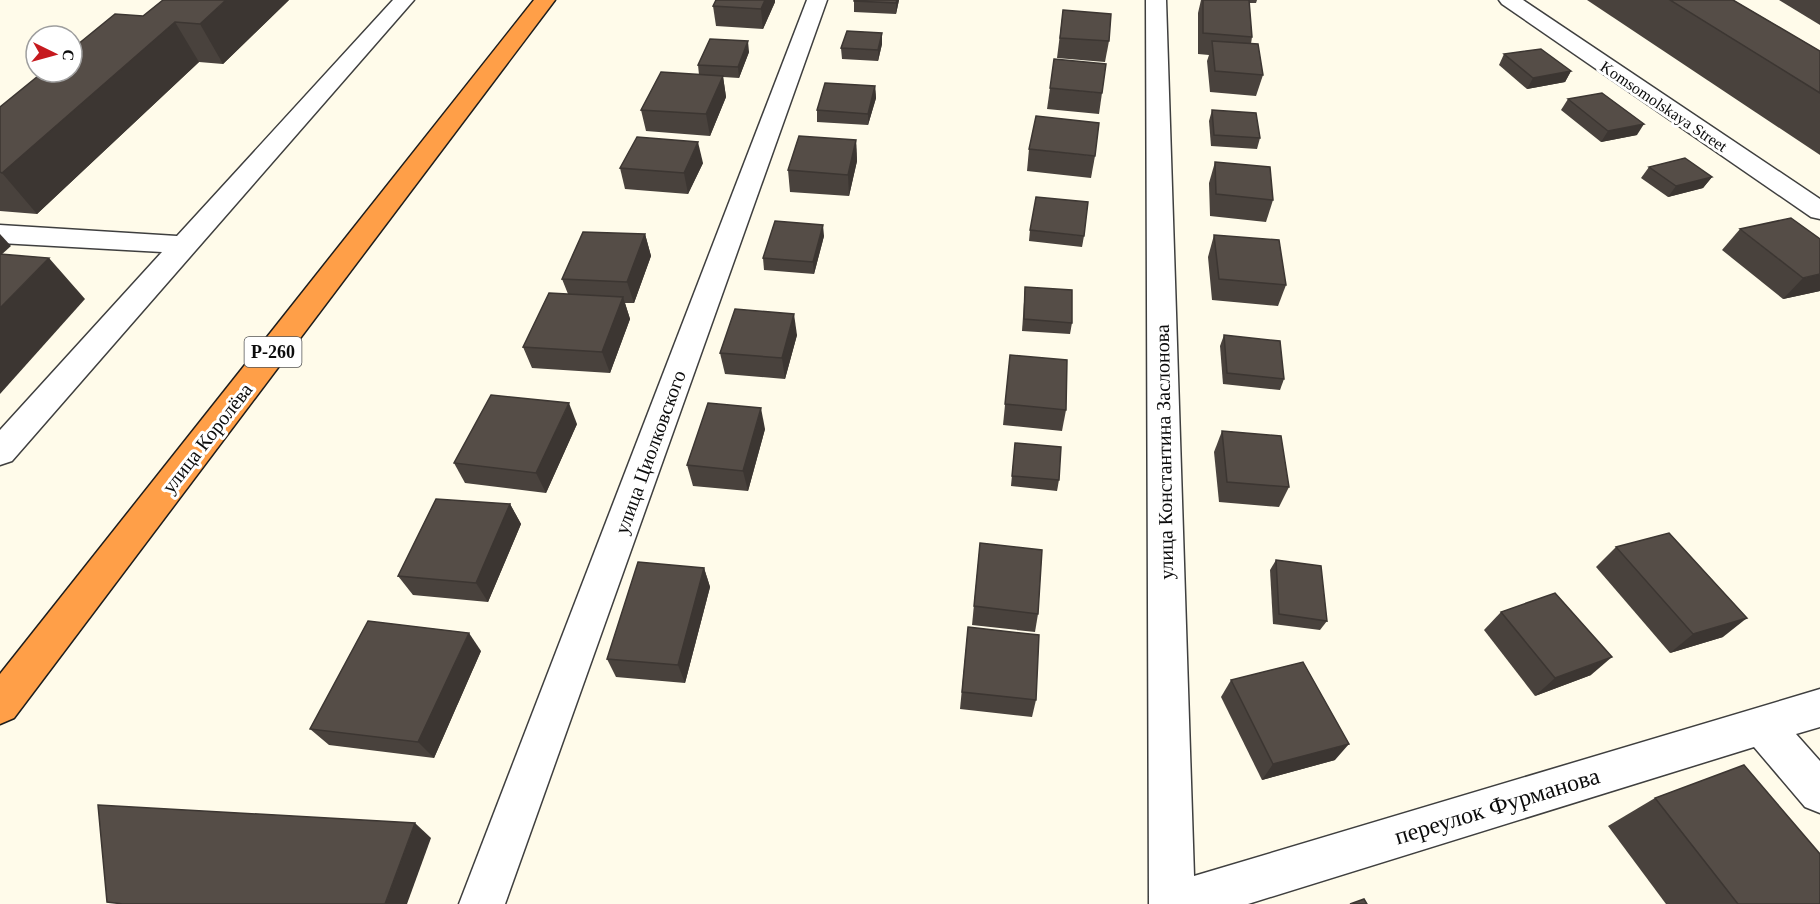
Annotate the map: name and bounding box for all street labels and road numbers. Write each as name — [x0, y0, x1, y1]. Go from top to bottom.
street label: Komsomolskaya Street — [1597, 58, 1731, 156]
street label: улица Константина Заслонова — [1151, 324, 1178, 580]
road number: Р-260 — [244, 337, 302, 367]
street label: улица Циолковского — [610, 367, 691, 537]
street label: улица Королёва — [157, 379, 258, 498]
street label: переулок Фурманова — [1391, 762, 1603, 850]

